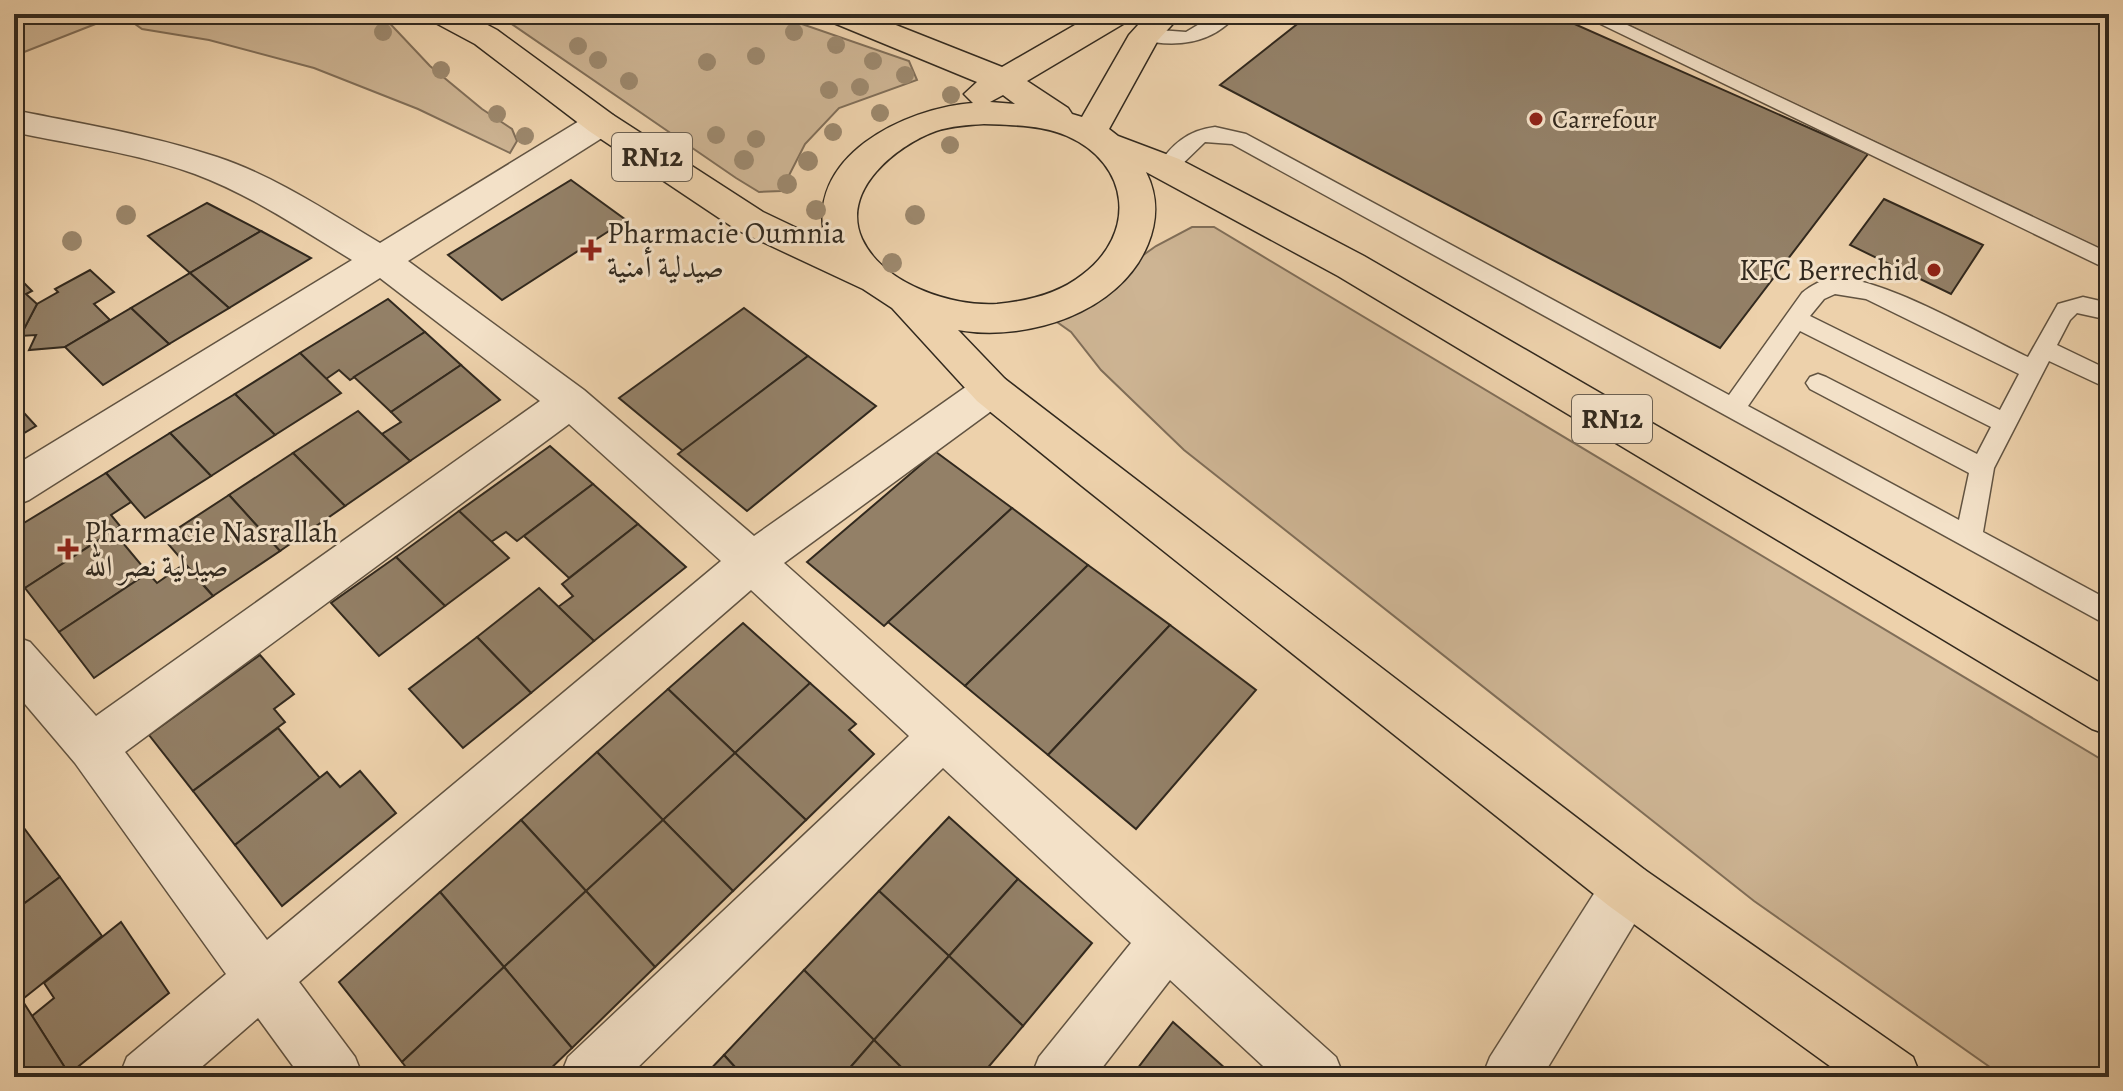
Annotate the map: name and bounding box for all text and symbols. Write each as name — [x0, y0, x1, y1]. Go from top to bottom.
place label: Carrefour — [1552, 102, 1657, 137]
marker: Carrefour — [1527, 110, 1545, 128]
road number: RN12 — [612, 133, 692, 181]
place label: Pharmacie Oumnia صيدلية أمنية — [607, 213, 845, 287]
marker: Pharmacie Oumnia صيدلية أمنية — [582, 241, 600, 259]
place label: KFC Berrechid — [1739, 250, 1919, 290]
marker: KFC Berrechid — [1925, 261, 1943, 279]
road number: RN12 — [1572, 395, 1652, 443]
place label: Pharmacie Nasrallah صيدلية نصر الله — [84, 512, 338, 586]
marker: Pharmacie Nasrallah صيدلية نصر الله — [59, 540, 77, 558]

